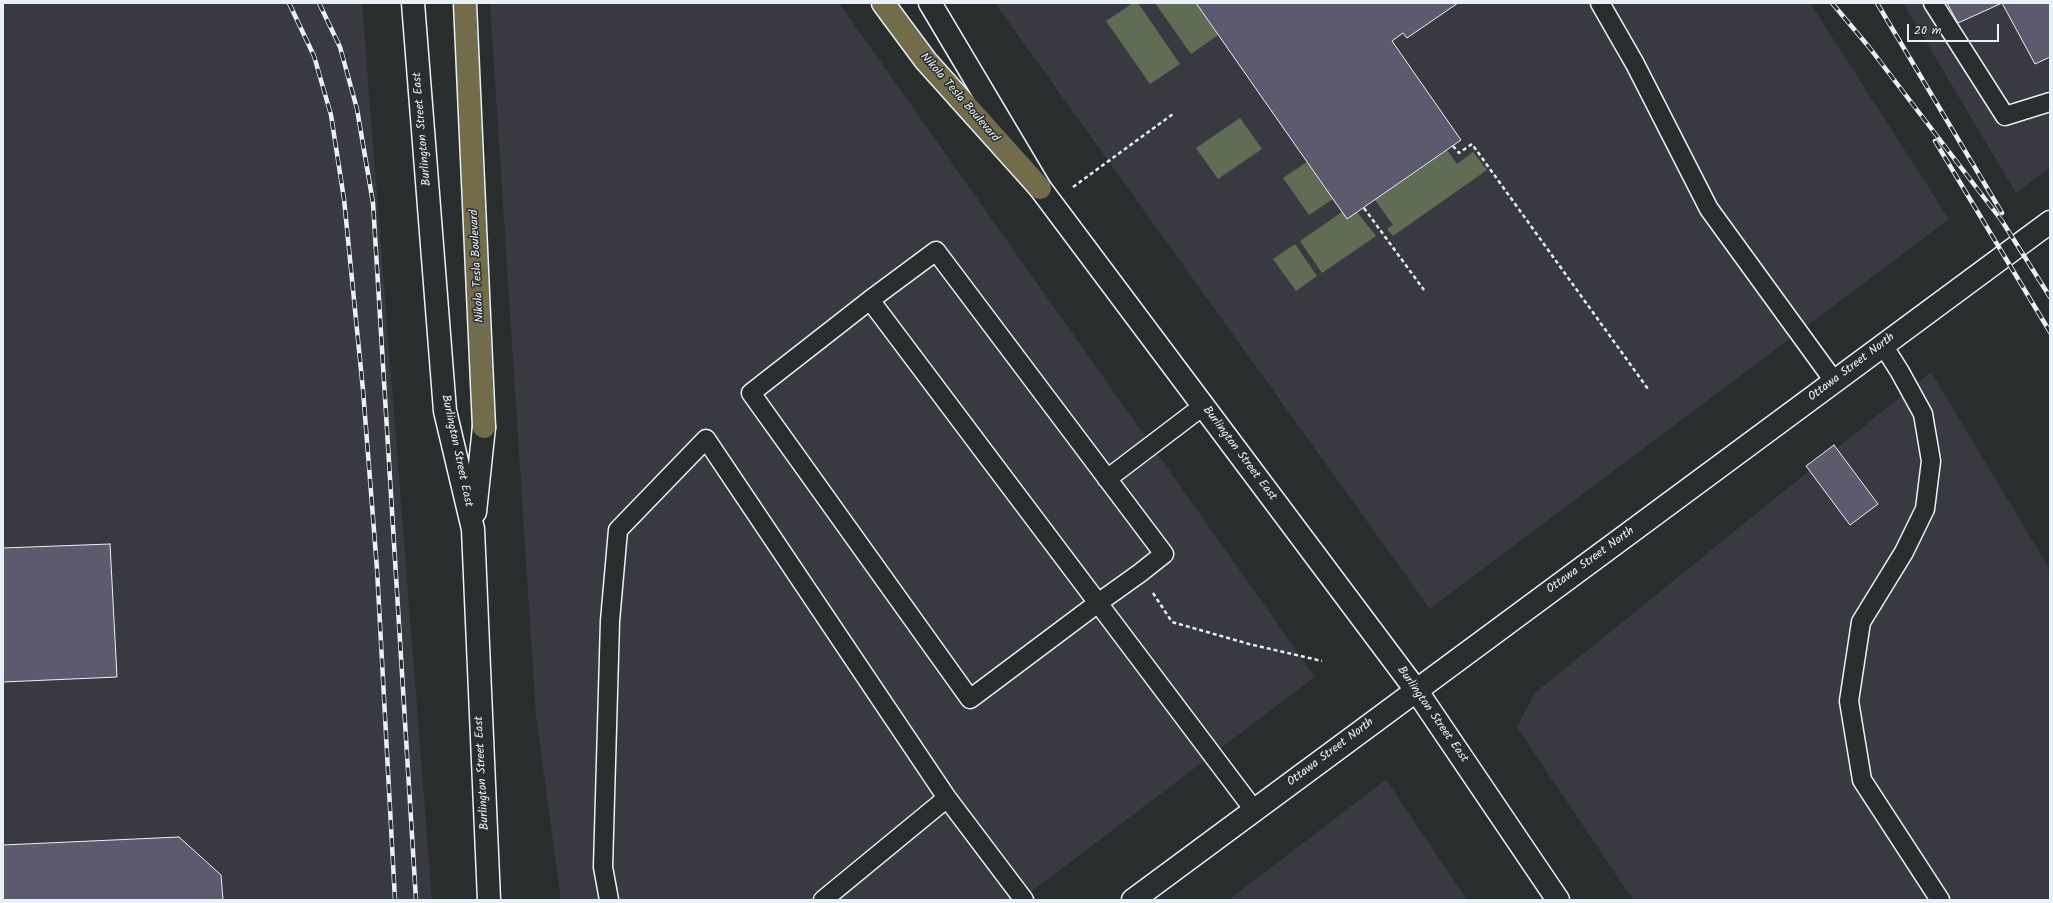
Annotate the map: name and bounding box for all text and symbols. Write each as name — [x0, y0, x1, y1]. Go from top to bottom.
scale bar — [1909, 16, 2001, 42]
text: 20 m — [1914, 21, 1941, 40]
street label: Nikola Tesla Boulevard — [916, 50, 1002, 146]
street label: Burlington Street East — [411, 71, 435, 187]
street label: Nikola Tesla Boulevard — [468, 209, 488, 323]
street label: Ottawa Street North — [1806, 331, 1898, 405]
street label: Burlington Street East — [437, 394, 475, 508]
street label: Burlington Street East — [1199, 404, 1279, 504]
street label: Ottawa Street North — [1544, 524, 1638, 598]
street label: Burlington Street East — [1393, 664, 1471, 766]
street label: Burlington Street East — [473, 716, 493, 830]
street label: Ottawa Street North — [1285, 716, 1377, 790]

